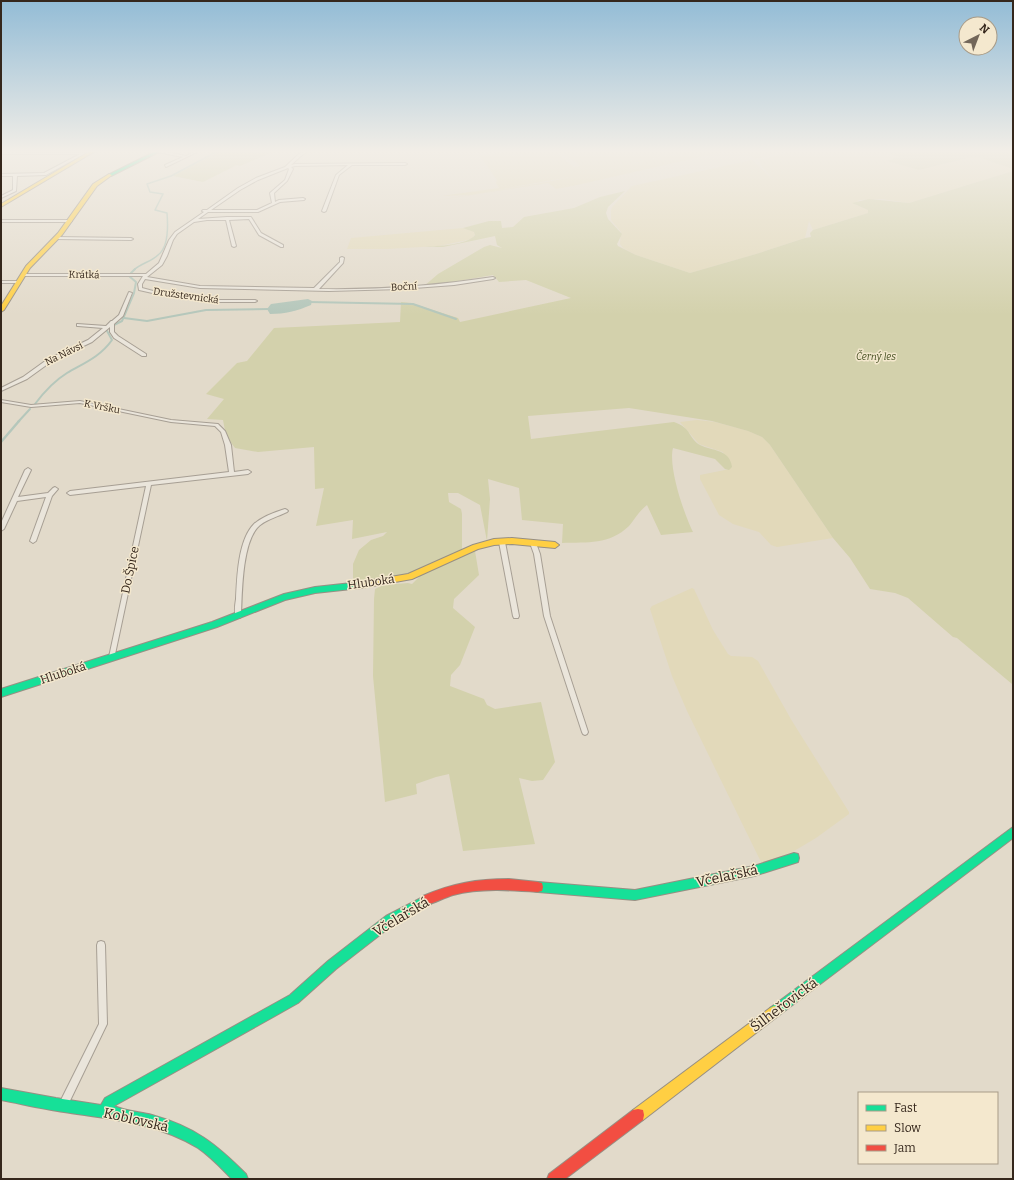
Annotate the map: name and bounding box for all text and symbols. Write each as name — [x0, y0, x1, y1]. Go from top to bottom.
north arrow — [958, 16, 998, 56]
text: N — [977, 21, 992, 37]
street label: Krátká — [68, 269, 100, 281]
street label: Boční — [390, 279, 418, 294]
street label: Družstevnická — [152, 285, 220, 307]
street label: Na Návsi — [43, 340, 85, 368]
park label: Černý les — [856, 349, 896, 363]
street label: K Vršku — [83, 398, 121, 416]
street label: Do Špice — [117, 545, 142, 595]
street label: Hluboká — [347, 572, 396, 592]
street label: Hluboká — [38, 659, 88, 687]
street label: Včelařská — [695, 861, 760, 891]
street label: Včelařská — [370, 893, 433, 940]
street label: Šilheřovická — [746, 973, 821, 1036]
legend — [858, 1092, 998, 1164]
text: Fast — [894, 1101, 918, 1115]
street label: Koblovská — [102, 1104, 171, 1136]
text: Slow — [894, 1121, 921, 1135]
text: Jam — [893, 1141, 916, 1155]

